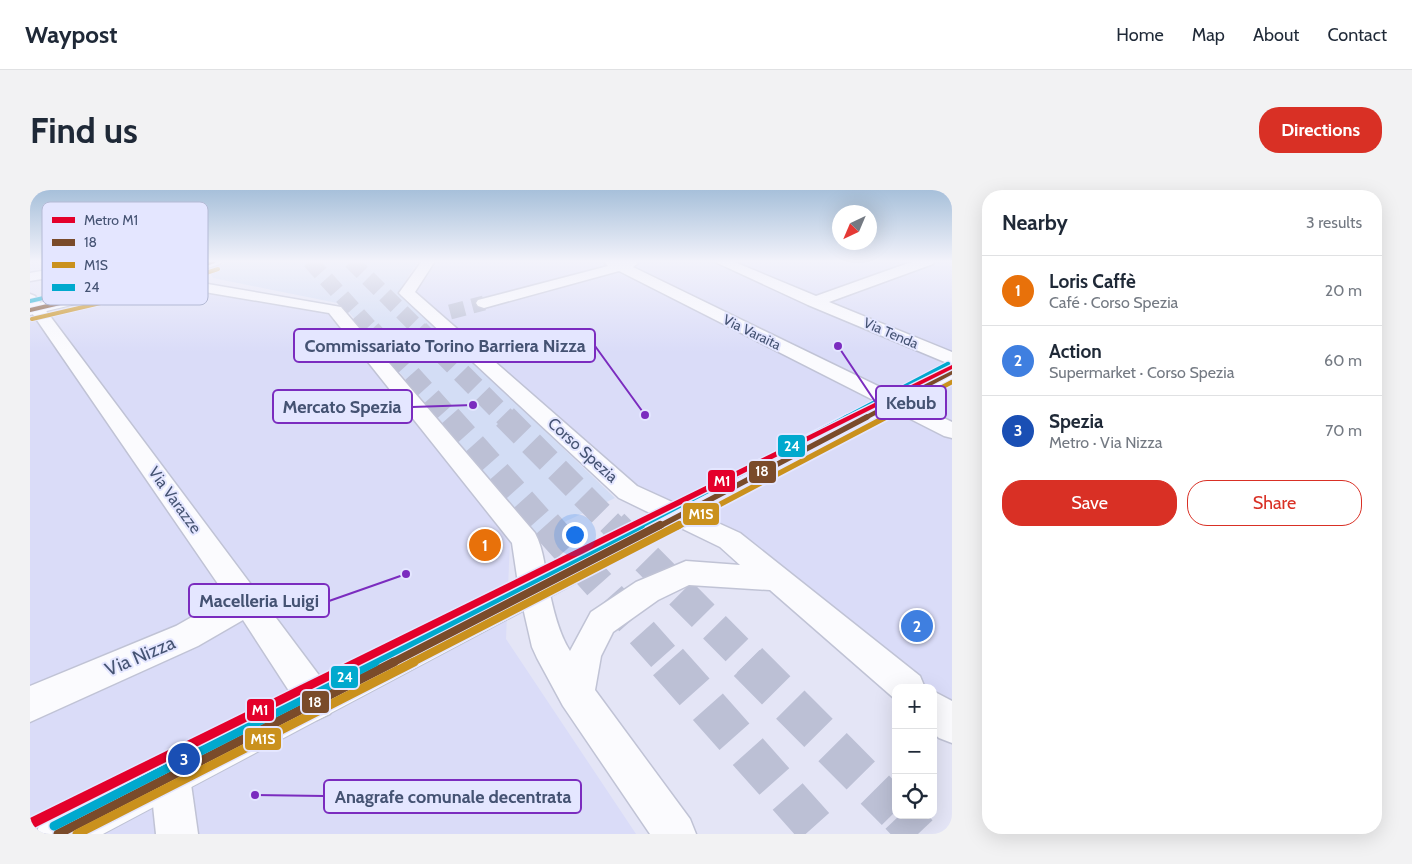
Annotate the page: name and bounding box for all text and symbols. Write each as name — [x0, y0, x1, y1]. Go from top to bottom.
text: Waypost — [25, 20, 117, 49]
text: Home — [1116, 24, 1164, 46]
text: Map — [1192, 24, 1225, 46]
text: About — [1253, 24, 1299, 46]
text: Contact — [1327, 24, 1387, 46]
button: Directions — [1259, 107, 1382, 153]
text: Find us — [30, 109, 138, 152]
legend — [42, 202, 208, 305]
north arrow — [832, 205, 877, 250]
text: Nearby — [1002, 210, 1068, 235]
text: Metro M1 — [84, 211, 138, 229]
text: 3 results — [1306, 213, 1362, 232]
text: 18 — [84, 233, 97, 251]
text: M1S — [84, 256, 108, 274]
text: Loris Caffè — [1049, 270, 1136, 293]
text: 24 — [84, 278, 99, 296]
text: 1 — [1015, 281, 1021, 300]
text: 20 m — [1325, 281, 1362, 300]
text: Café · Corso Spezia — [1049, 293, 1178, 312]
street label: Via Varaita — [720, 310, 784, 354]
street label: Via Tenda — [861, 313, 921, 353]
callout: Commissariato Torino Barriera Nizza — [294, 329, 595, 362]
text: Commissariato Torino Barriera Nizza — [304, 335, 586, 357]
text: Action — [1049, 340, 1102, 363]
text: 2 — [1014, 351, 1022, 370]
text: 60 m — [1324, 351, 1362, 370]
text: Supermarket · Corso Spezia — [1049, 363, 1234, 382]
callout: Kebub — [876, 386, 946, 419]
callout: Mercato Spezia — [273, 390, 412, 423]
text: Kebub — [886, 392, 936, 414]
text: Mercato Spezia — [283, 396, 402, 418]
text: Spezia — [1049, 410, 1104, 433]
street label: Corso Spezia — [544, 414, 622, 487]
text: 3 — [1014, 421, 1022, 440]
text: 70 m — [1325, 421, 1362, 440]
text: Metro · Via Nizza — [1049, 433, 1162, 452]
line badge: 24 — [777, 434, 806, 458]
text: 24 — [784, 437, 800, 455]
line badge: 18 — [748, 460, 777, 484]
text: 18 — [755, 462, 769, 480]
street label: Via Varazze — [144, 463, 206, 537]
line badge: M1 — [707, 469, 736, 493]
text: M1 — [714, 472, 730, 490]
button: Save — [1002, 480, 1177, 526]
button: Share — [1187, 480, 1362, 526]
line badge: M1S — [682, 502, 720, 526]
text: M1S — [689, 505, 713, 523]
your location — [562, 522, 588, 548]
pin: 1 — [469, 526, 501, 564]
callout: Macelleria Luigi — [189, 584, 329, 617]
text: Macelleria Luigi — [199, 590, 319, 612]
pin: 2 — [901, 607, 933, 645]
street label: Via Nizza — [101, 631, 179, 681]
line badge: 24 — [330, 665, 359, 689]
text: 24 — [337, 668, 353, 686]
map controls — [892, 684, 937, 819]
button: + — [892, 684, 937, 729]
line badge: 18 — [301, 690, 330, 714]
text: 18 — [308, 693, 322, 711]
line badge: M1 — [246, 698, 275, 722]
text: M1 — [252, 701, 268, 719]
line badge: M1S — [244, 727, 282, 751]
button: − — [892, 729, 937, 774]
text: M1S — [251, 730, 275, 748]
pin: 3 — [168, 740, 200, 778]
button: locate — [892, 774, 937, 819]
callout: Anagrafe comunale decentrata — [324, 780, 581, 813]
text: Anagrafe comunale decentrata — [335, 786, 571, 808]

